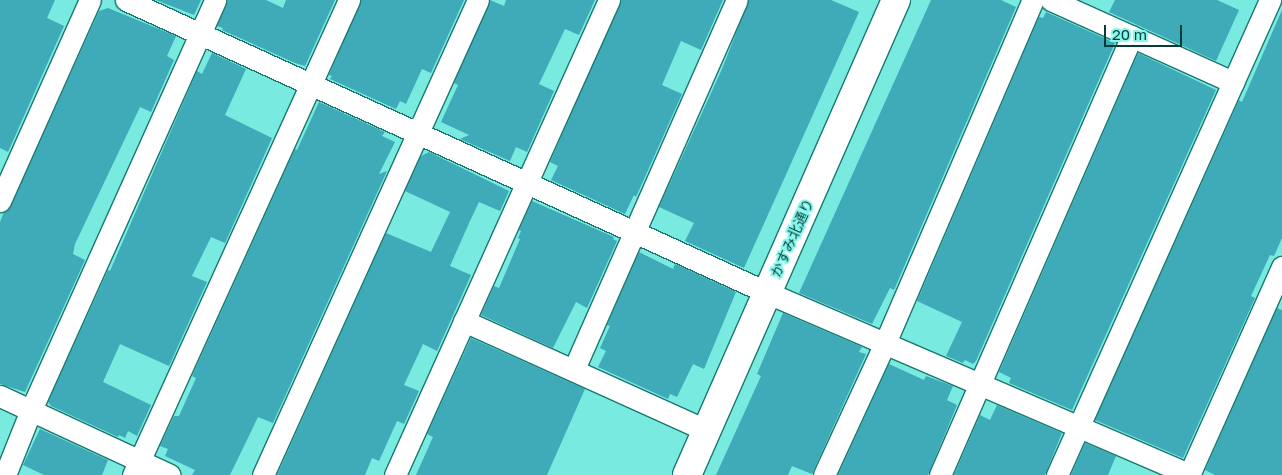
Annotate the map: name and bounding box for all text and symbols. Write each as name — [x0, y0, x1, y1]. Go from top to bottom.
scale bar — [1107, 15, 1184, 47]
text: 20 m — [1112, 25, 1147, 43]
street label: かすみ北通り — [767, 196, 817, 280]

